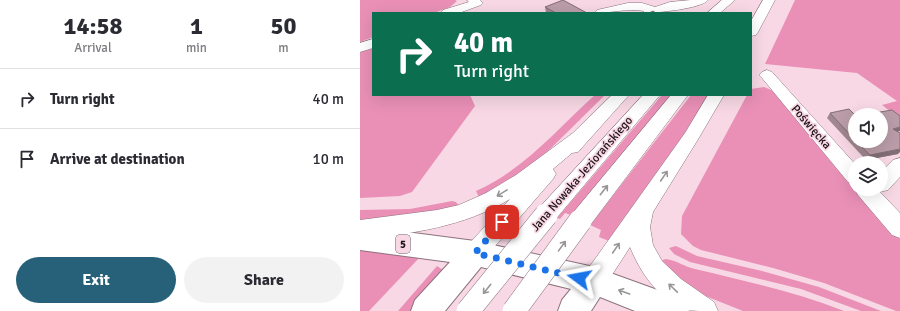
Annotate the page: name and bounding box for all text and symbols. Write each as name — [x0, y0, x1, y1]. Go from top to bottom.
text: 14:58 — [64, 11, 122, 41]
text: 1 — [190, 11, 203, 41]
text: 50 — [271, 11, 296, 41]
text: 40 m — [454, 26, 513, 60]
icon: right — [388, 28, 440, 80]
text: Arrival — [74, 40, 112, 56]
text: min — [186, 40, 207, 56]
text: m — [278, 40, 289, 56]
text: Turn right — [454, 60, 529, 82]
icon: right — [16, 88, 38, 110]
text: Turn right — [50, 90, 115, 108]
text: 40 m — [313, 90, 344, 108]
street label: Poświęcka — [788, 102, 834, 152]
map controls — [848, 108, 888, 196]
button: sound — [848, 108, 888, 148]
street label: Jana Nowaka-Jeziorańskiego — [528, 113, 636, 235]
icon: arrive — [16, 148, 38, 170]
text: Arrive at destination — [50, 150, 185, 168]
text: 10 m — [313, 150, 344, 168]
button: layers — [848, 156, 888, 196]
one-way arrow — [660, 171, 668, 182]
one-way arrow — [600, 185, 608, 196]
one-way arrow — [496, 189, 508, 197]
pin — [485, 205, 519, 239]
icon: arrive — [491, 211, 513, 233]
road number: 5 — [396, 235, 410, 253]
one-way arrow — [558, 240, 566, 251]
one-way arrow — [611, 243, 620, 254]
button: Exit — [16, 257, 176, 303]
button: Share — [184, 257, 344, 303]
position arrow — [558, 257, 600, 299]
one-way arrow — [482, 283, 491, 294]
one-way arrow — [668, 284, 678, 293]
one-way arrow — [619, 288, 631, 296]

